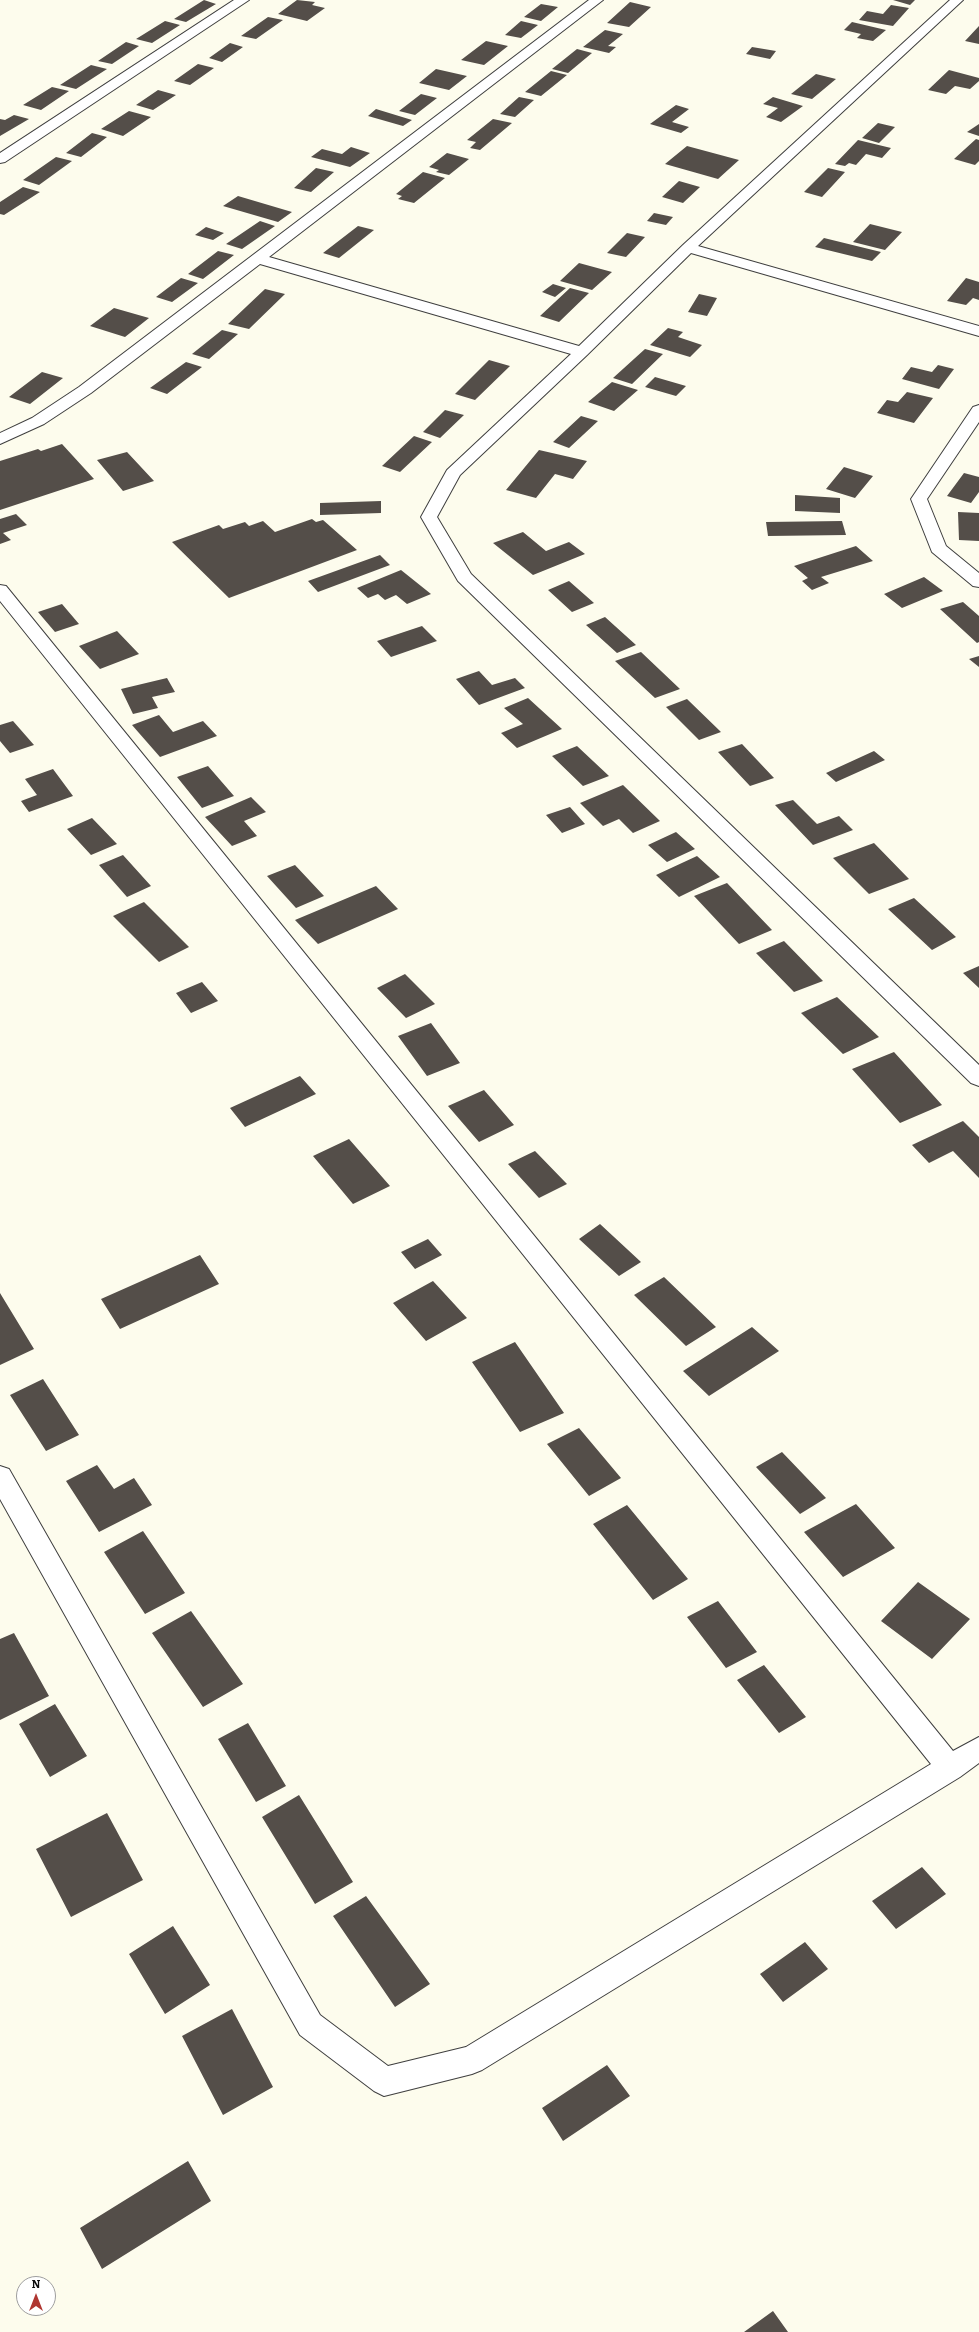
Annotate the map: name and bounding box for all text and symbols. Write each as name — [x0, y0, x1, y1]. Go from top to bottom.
north arrow — [16, 2276, 56, 2316]
text: N — [32, 2278, 40, 2291]

